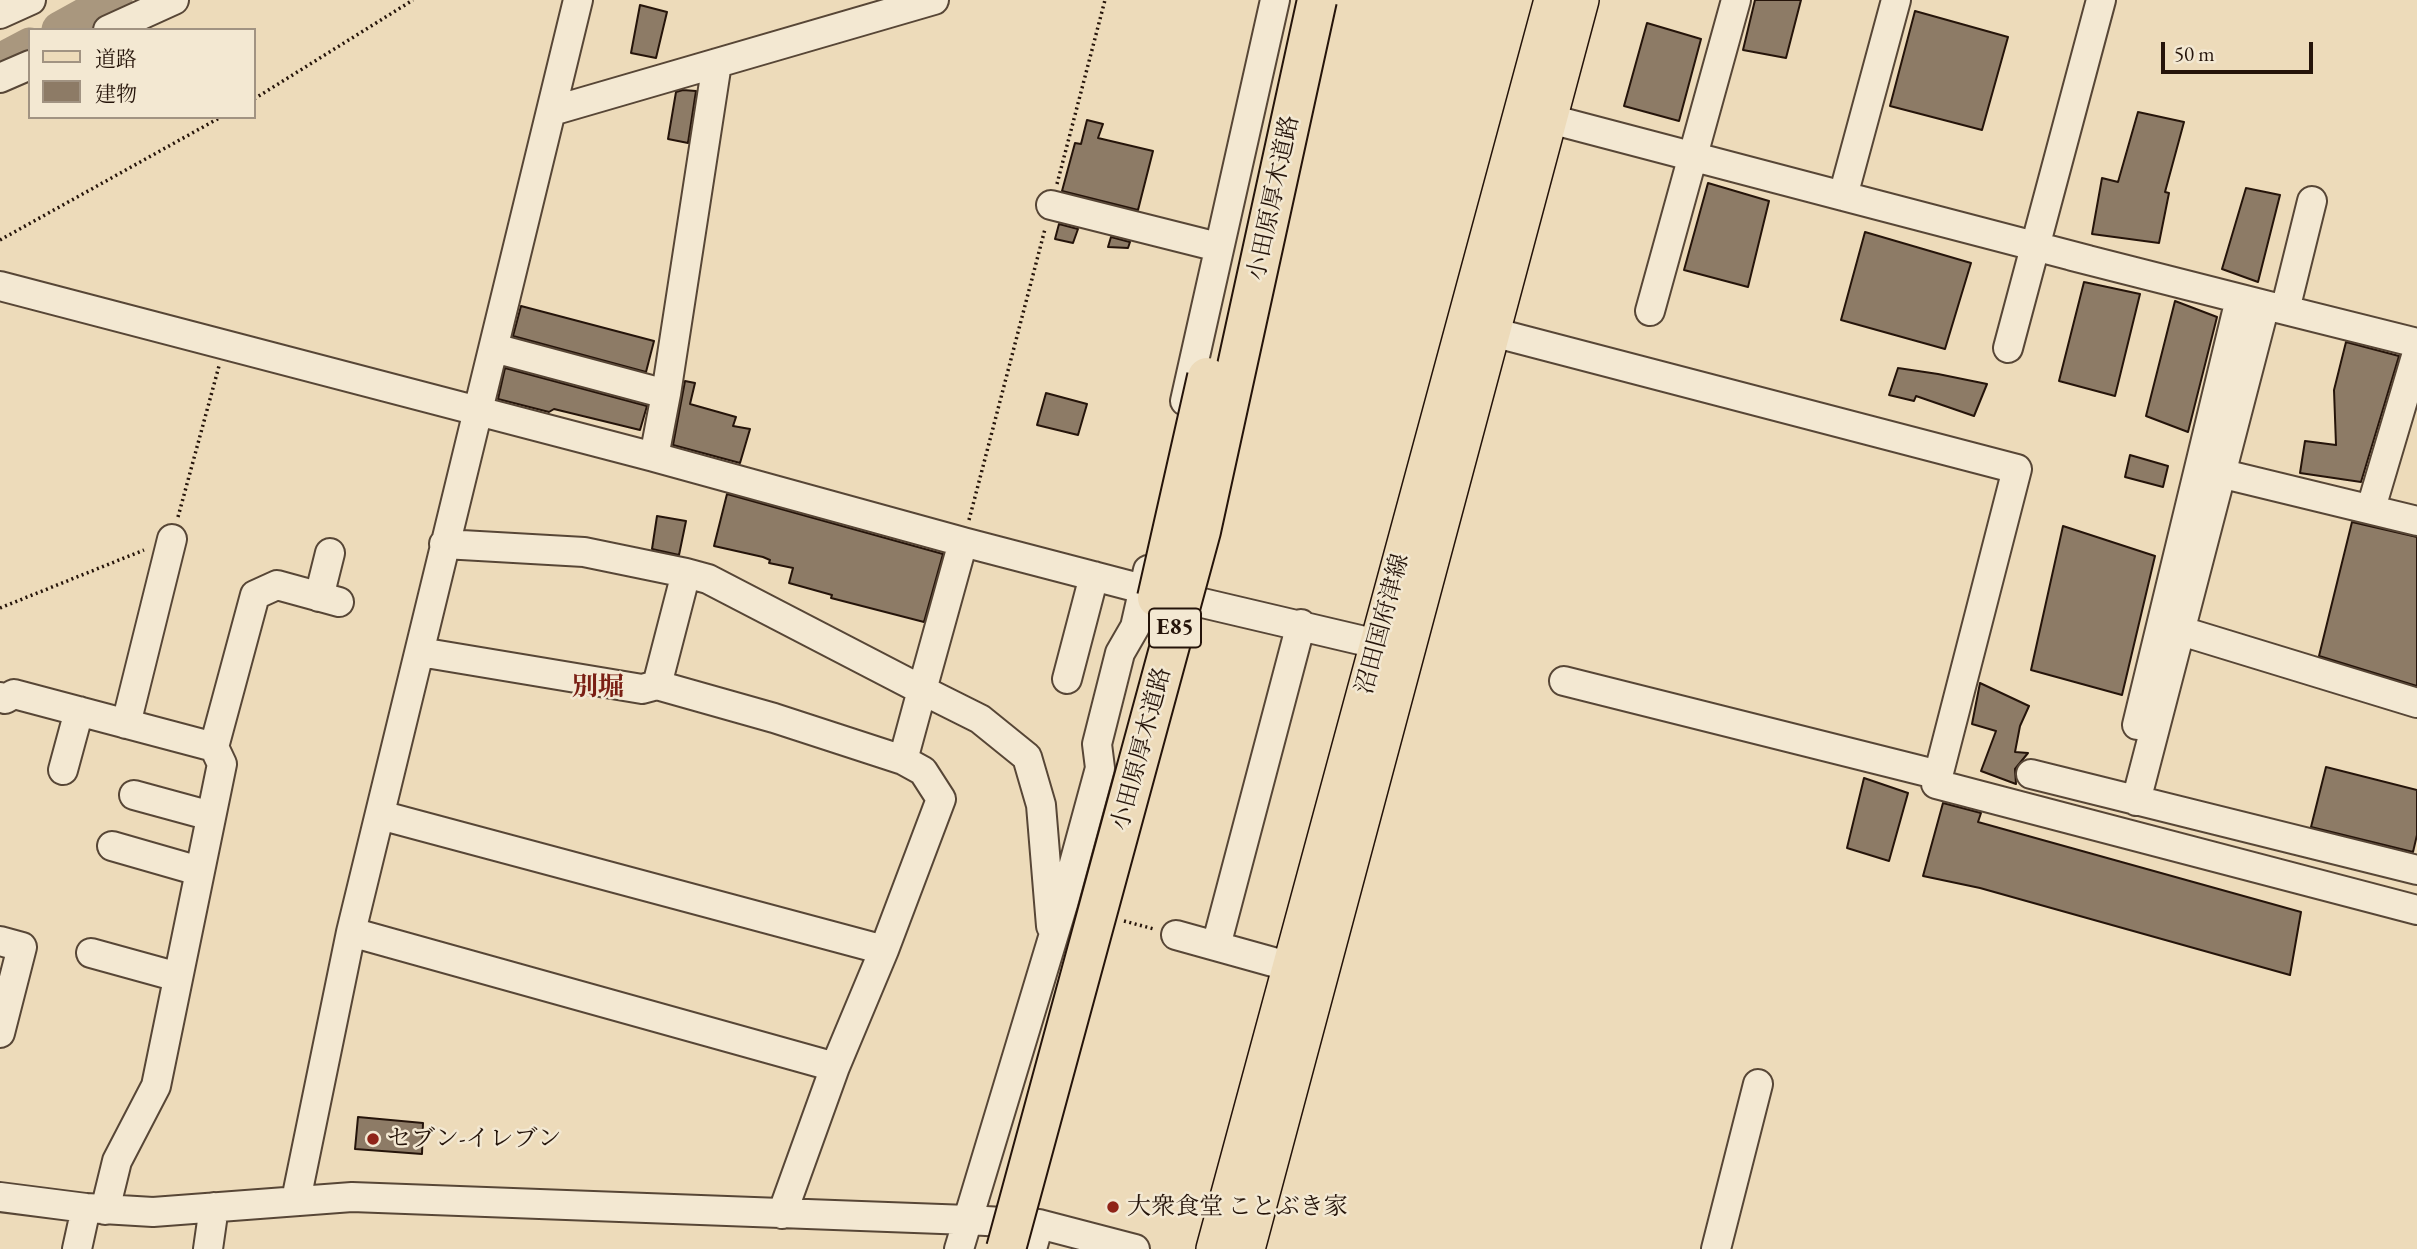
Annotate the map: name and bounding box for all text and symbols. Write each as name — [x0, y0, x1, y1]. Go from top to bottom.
legend — [28, 28, 256, 119]
scale bar — [2165, 28, 2317, 72]
text: 50 m — [2174, 40, 2215, 67]
text: 道路 — [95, 45, 137, 72]
text: 建物 — [95, 80, 137, 107]
street label: 小田原厚木道路 — [1242, 113, 1306, 283]
street label: 沼田国府津線 — [1350, 551, 1416, 697]
road number: E85 — [1149, 608, 1201, 648]
street label: 小田原厚木道路 — [1106, 664, 1178, 834]
district label: 別堀 — [572, 672, 624, 704]
place label: セブン-イレブン — [387, 1125, 562, 1153]
marker: セブン-イレブン — [365, 1131, 381, 1147]
place label: 大衆食堂 ことぶき家 — [1127, 1193, 1348, 1221]
marker: 大衆食堂 ことぶき家 — [1105, 1199, 1121, 1215]

